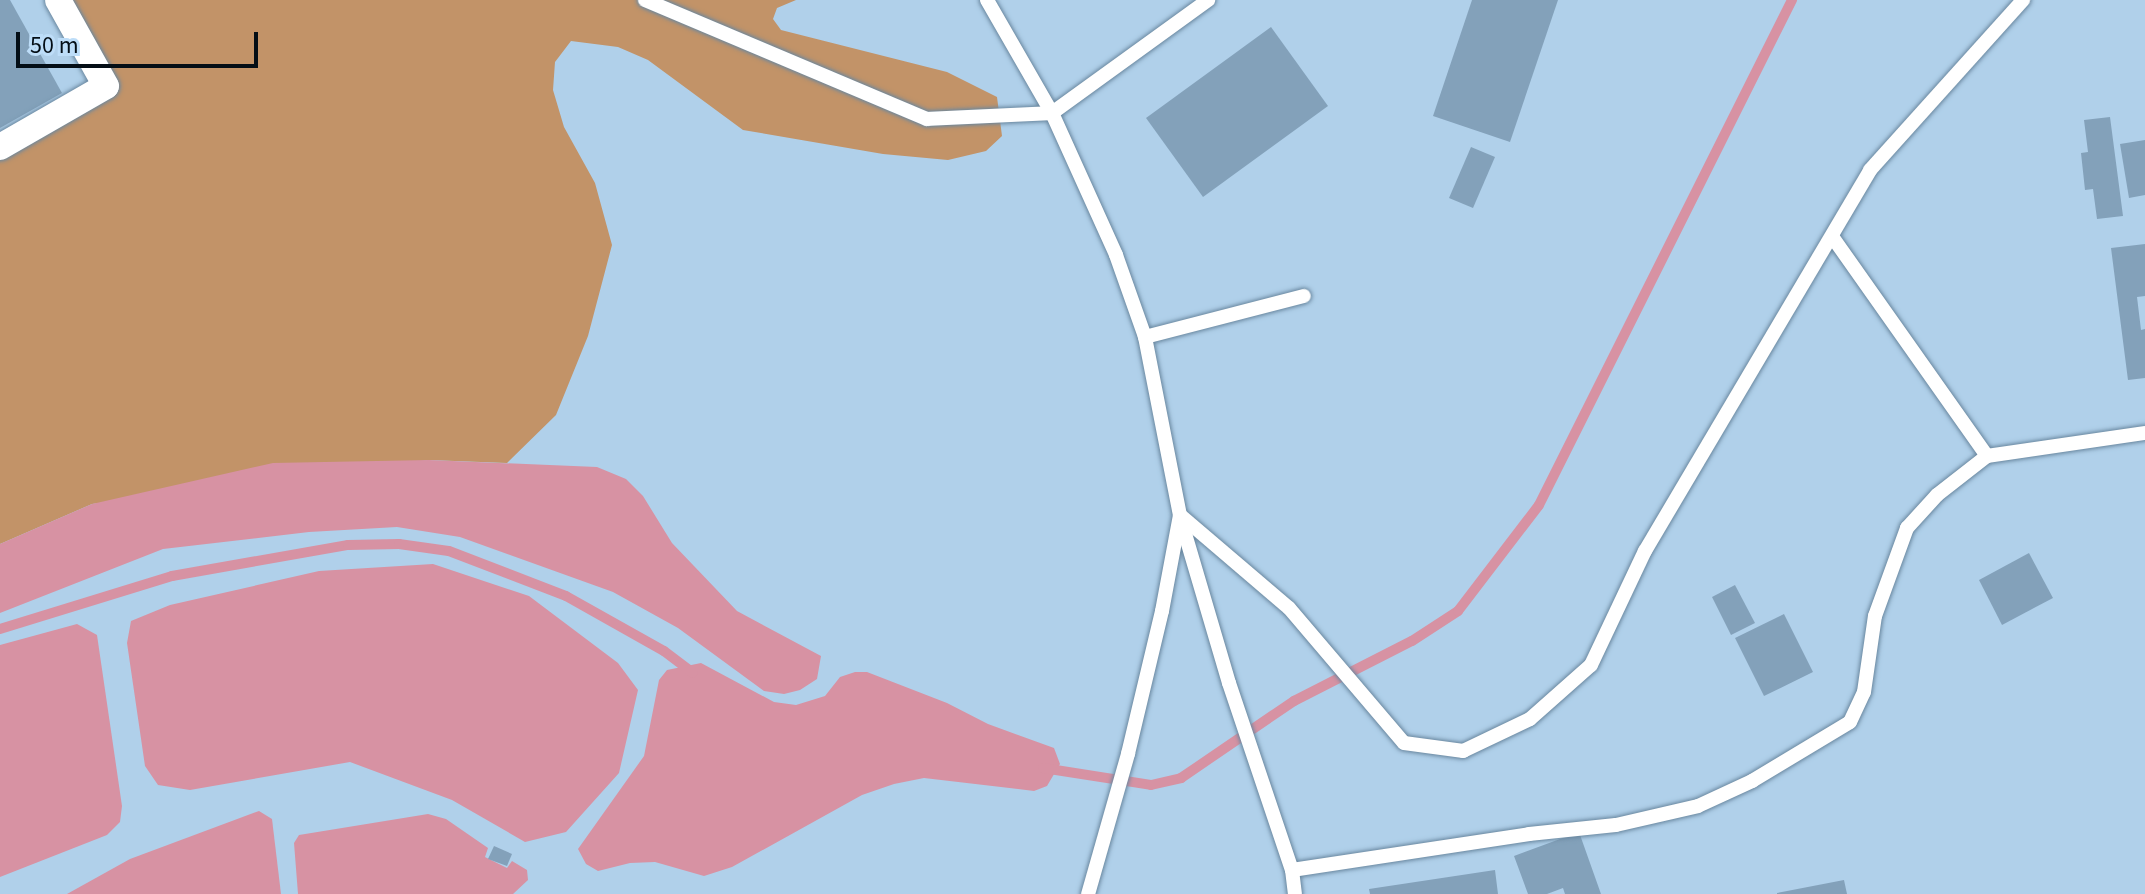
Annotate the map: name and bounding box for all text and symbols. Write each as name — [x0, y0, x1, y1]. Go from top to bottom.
scale bar — [20, 16, 262, 66]
text: 50 m — [30, 28, 79, 63]

